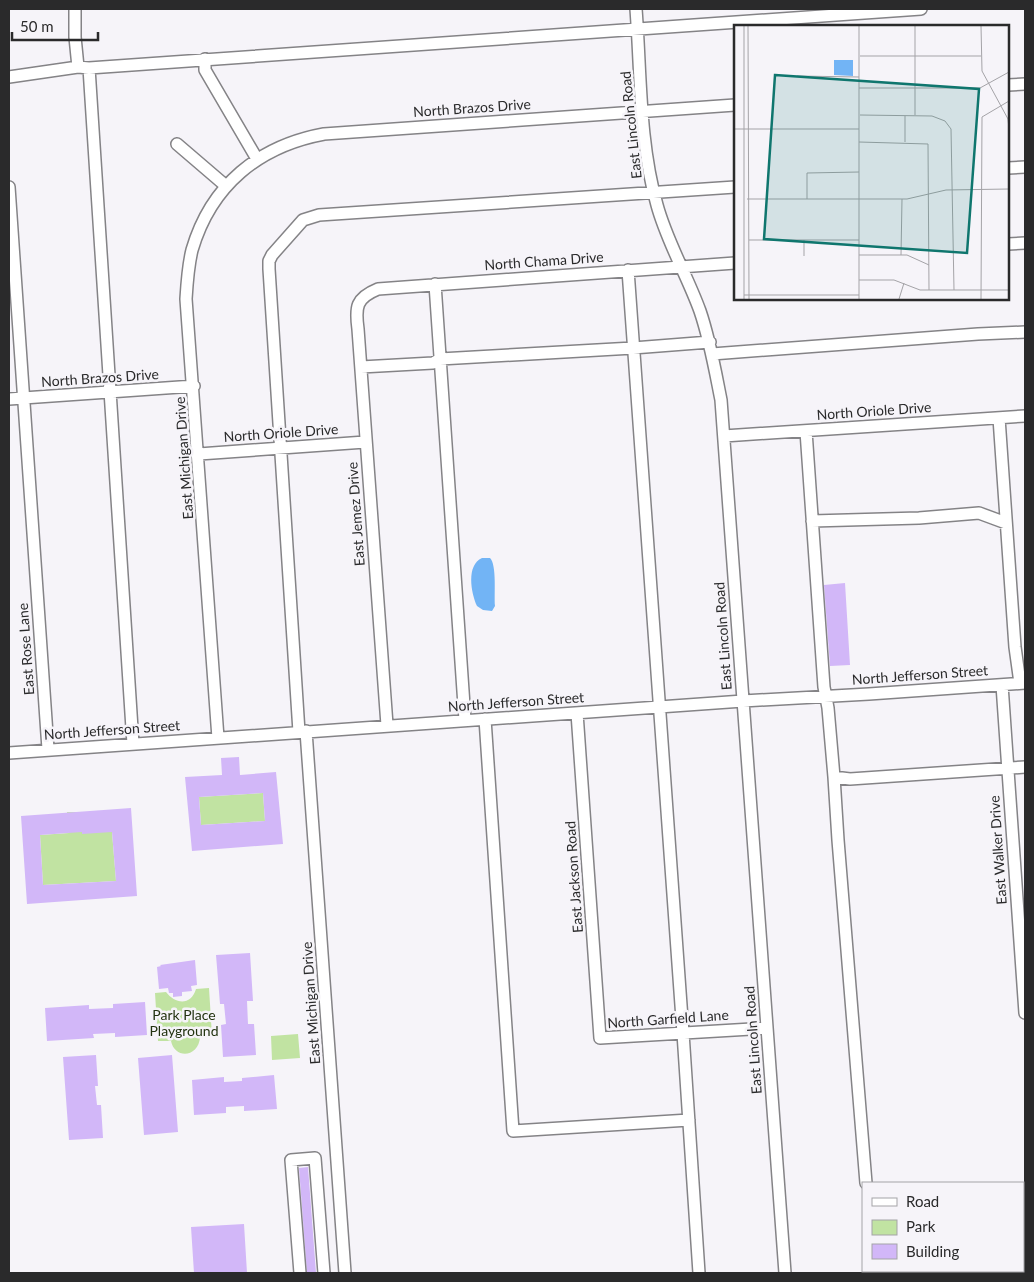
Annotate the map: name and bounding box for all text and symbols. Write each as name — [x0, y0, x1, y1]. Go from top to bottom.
scale bar — [12, 10, 99, 42]
text: 50 m — [20, 17, 54, 35]
inset map — [734, 25, 1009, 300]
street label: East Lincoln Road — [616, 70, 645, 180]
street label: North Brazos Drive — [413, 95, 531, 120]
street label: North Chama Drive — [484, 248, 604, 273]
street label: North Brazos Drive — [41, 365, 159, 390]
street label: East Michigan Drive — [171, 396, 196, 520]
street label: North Oriole Drive — [816, 398, 932, 423]
street label: North Oriole Drive — [223, 420, 339, 445]
street label: East Jemez Drive — [343, 461, 368, 567]
street label: East Lincoln Road — [710, 581, 735, 691]
street label: East Rose Lane — [14, 602, 37, 696]
street label: North Jefferson Street — [851, 661, 989, 688]
street label: North Jefferson Street — [447, 688, 585, 715]
street label: North Jefferson Street — [43, 716, 181, 743]
street label: East Walker Drive — [985, 795, 1010, 905]
street label: East Jackson Road — [561, 821, 586, 934]
street label: East Michigan Drive — [298, 941, 323, 1065]
street label: East Lincoln Road — [740, 985, 765, 1095]
park label: Park Place Playground — [149, 1006, 219, 1039]
street label: North Garfield Lane — [607, 1006, 729, 1031]
legend — [862, 1182, 1024, 1272]
text: Road — [906, 1192, 939, 1210]
text: Park — [906, 1217, 936, 1235]
text: Building — [906, 1242, 959, 1260]

